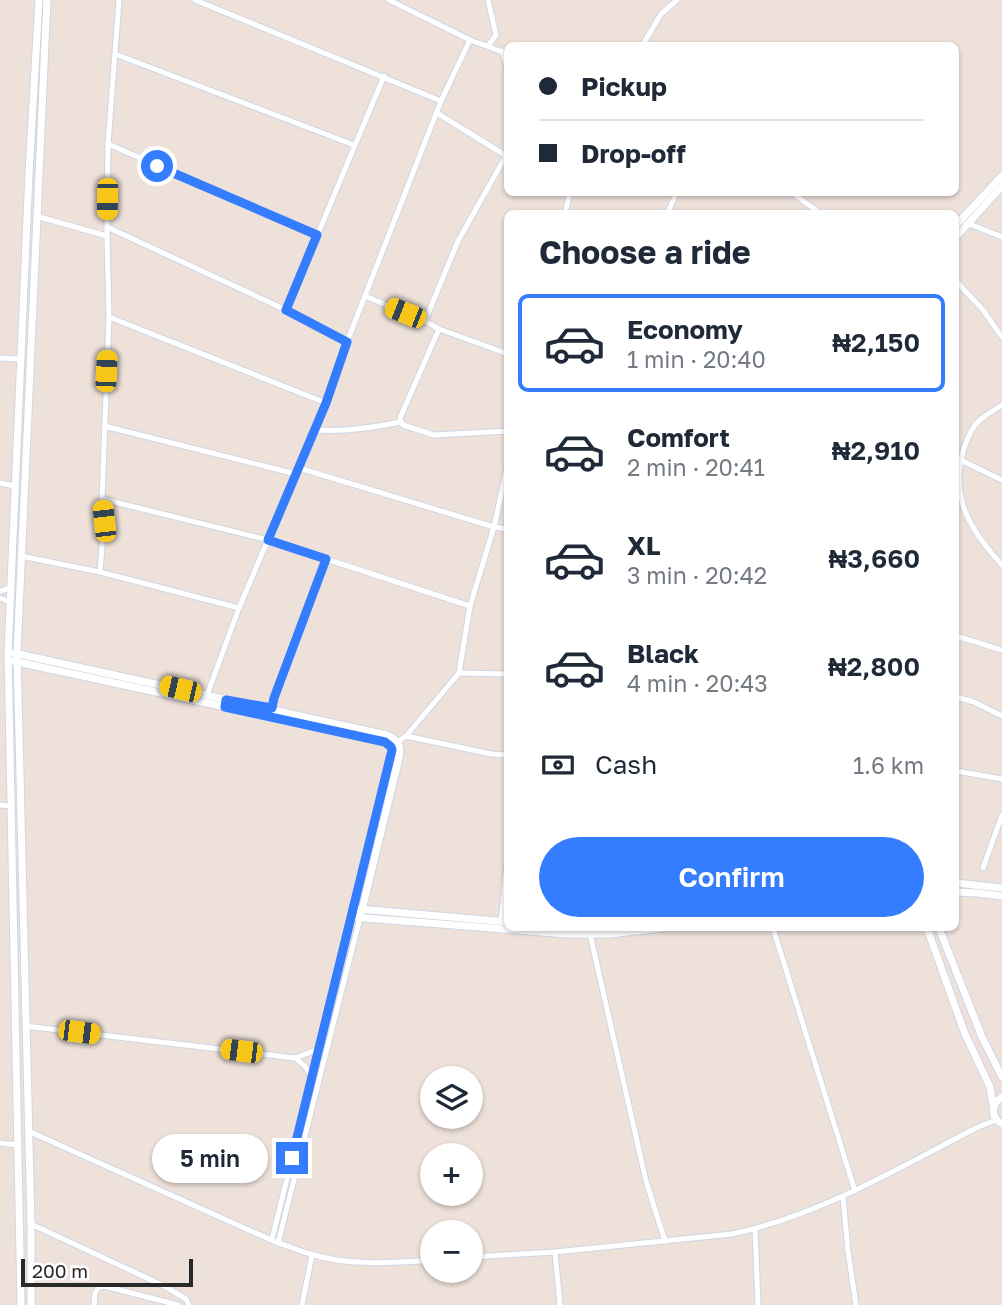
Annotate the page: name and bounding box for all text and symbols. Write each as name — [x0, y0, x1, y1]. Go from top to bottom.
text: Pickup — [581, 71, 667, 102]
text: Drop-off — [581, 138, 686, 169]
route start — [141, 150, 173, 182]
car — [97, 178, 118, 220]
text: Choose a ride — [539, 233, 751, 271]
car — [382, 295, 429, 331]
icon: car — [543, 312, 606, 375]
text: Economy — [627, 314, 743, 345]
text: ₦2,150 — [832, 327, 920, 358]
text: 1 min · 20:40 — [627, 345, 766, 373]
car — [95, 349, 118, 393]
icon: car — [543, 420, 606, 483]
text: Comfort — [627, 422, 730, 453]
text: ₦2,910 — [832, 435, 920, 466]
text: 2 min · 20:41 — [627, 453, 765, 481]
car — [92, 499, 117, 543]
icon: car — [543, 528, 606, 591]
text: XL — [627, 530, 661, 561]
text: ₦3,660 — [828, 543, 920, 574]
text: 3 min · 20:42 — [627, 561, 767, 589]
icon: car — [543, 636, 606, 699]
text: Black — [627, 638, 699, 669]
text: ₦2,800 — [828, 651, 920, 682]
text: 4 min · 20:43 — [627, 669, 768, 697]
car — [158, 674, 203, 704]
icon: cash — [539, 746, 577, 784]
text: Cash — [595, 749, 657, 780]
text: 1.6 km — [853, 751, 924, 779]
button: Confirm — [539, 837, 924, 917]
car — [57, 1019, 102, 1045]
car — [219, 1038, 264, 1064]
map controls — [420, 1066, 483, 1283]
button: layers — [420, 1066, 483, 1129]
callout: 5 min — [152, 1134, 268, 1182]
route end — [276, 1142, 308, 1174]
button: + — [420, 1143, 483, 1206]
text: 5 min — [180, 1144, 240, 1172]
button: − — [420, 1220, 483, 1283]
scale bar — [21, 1256, 192, 1288]
text: 200 m — [32, 1259, 88, 1282]

